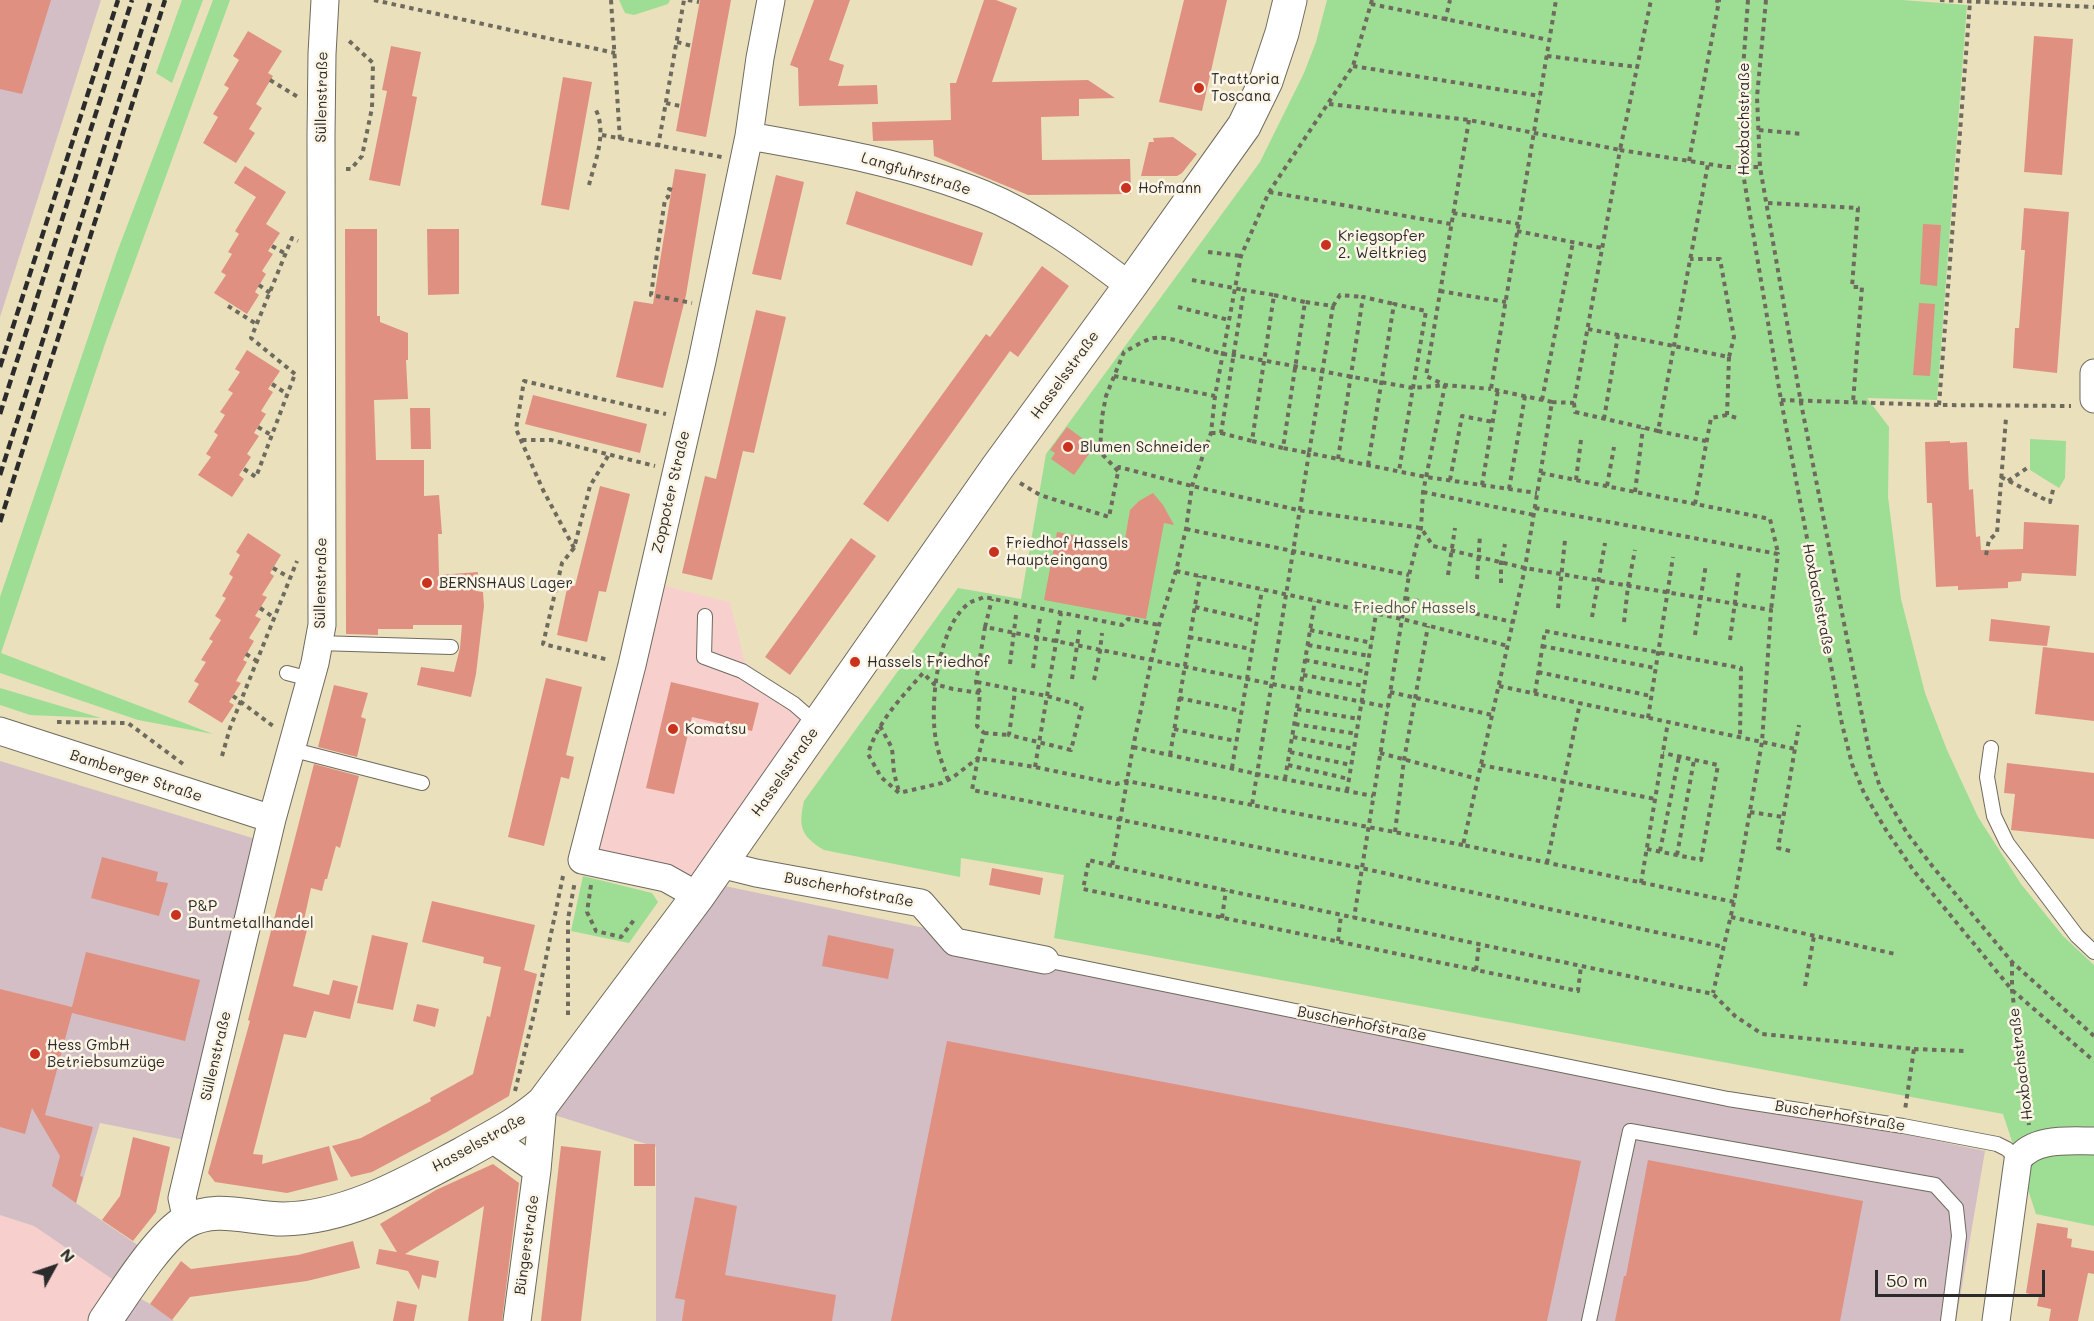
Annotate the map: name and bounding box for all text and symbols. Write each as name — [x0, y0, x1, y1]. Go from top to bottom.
street label: Süllenstraße — [312, 51, 332, 143]
street label: Hoxbachstraße — [1735, 63, 1753, 175]
place label: Trattoria Toscana — [1211, 70, 1280, 105]
marker: Trattoria Toscana — [1192, 81, 1206, 95]
street label: Langfuhrstraße — [859, 149, 973, 199]
place label: Hofmann — [1138, 179, 1201, 197]
marker: Hofmann — [1119, 181, 1133, 195]
place label: Kriegsopfer 2. Weltkrieg — [1338, 227, 1426, 262]
marker: Kriegsopfer 2. Weltkrieg — [1319, 238, 1333, 252]
street label: Hasselsstraße — [1027, 327, 1103, 423]
street label: Zoppoter Straße — [648, 429, 694, 555]
place label: Blumen Schneider — [1080, 438, 1210, 456]
marker: Blumen Schneider — [1061, 440, 1075, 454]
place label: Friedhof Hassels Haupteingang — [1006, 534, 1128, 569]
street label: Süllenstraße — [311, 537, 331, 629]
street label: Hoxbachstraße — [1798, 542, 1838, 656]
marker: Friedhof Hassels Haupteingang — [987, 545, 1001, 559]
place label: BERNSHAUS Lager — [439, 574, 573, 592]
marker: BERNSHAUS Lager — [420, 576, 434, 590]
park label: Friedhof Hassels — [1354, 599, 1476, 617]
place label: Hassels Friedhof — [867, 653, 989, 671]
marker: Hassels Friedhof — [848, 655, 862, 669]
place label: Komatsu — [685, 720, 746, 738]
marker: Komatsu — [666, 722, 680, 736]
street label: Hasselsstraße — [748, 724, 822, 820]
street label: Bamberger Straße — [68, 746, 204, 806]
street label: Buscherhofstraße — [783, 869, 915, 911]
place label: P&P Buntmetallhandel — [188, 897, 314, 932]
marker: P&P Buntmetallhandel — [169, 908, 183, 922]
street label: Buscherhofstraße — [1296, 1003, 1428, 1045]
street label: Hoxbachstraße — [2005, 1007, 2037, 1121]
street label: Süllenstraße — [197, 1009, 235, 1103]
place label: Hess GmbH Betriebsumzüge — [47, 1036, 165, 1071]
marker: Hess GmbH Betriebsumzüge — [28, 1047, 42, 1061]
street label: Buscherhofstraße — [1774, 1097, 1906, 1135]
street label: Hasselsstraße — [429, 1110, 529, 1176]
street label: Büngerstraße — [511, 1194, 543, 1296]
north arrow — [24, 1237, 84, 1297]
text: N — [56, 1244, 80, 1267]
scale bar — [1878, 1258, 2048, 1296]
text: 50 m — [1886, 1268, 1928, 1292]

